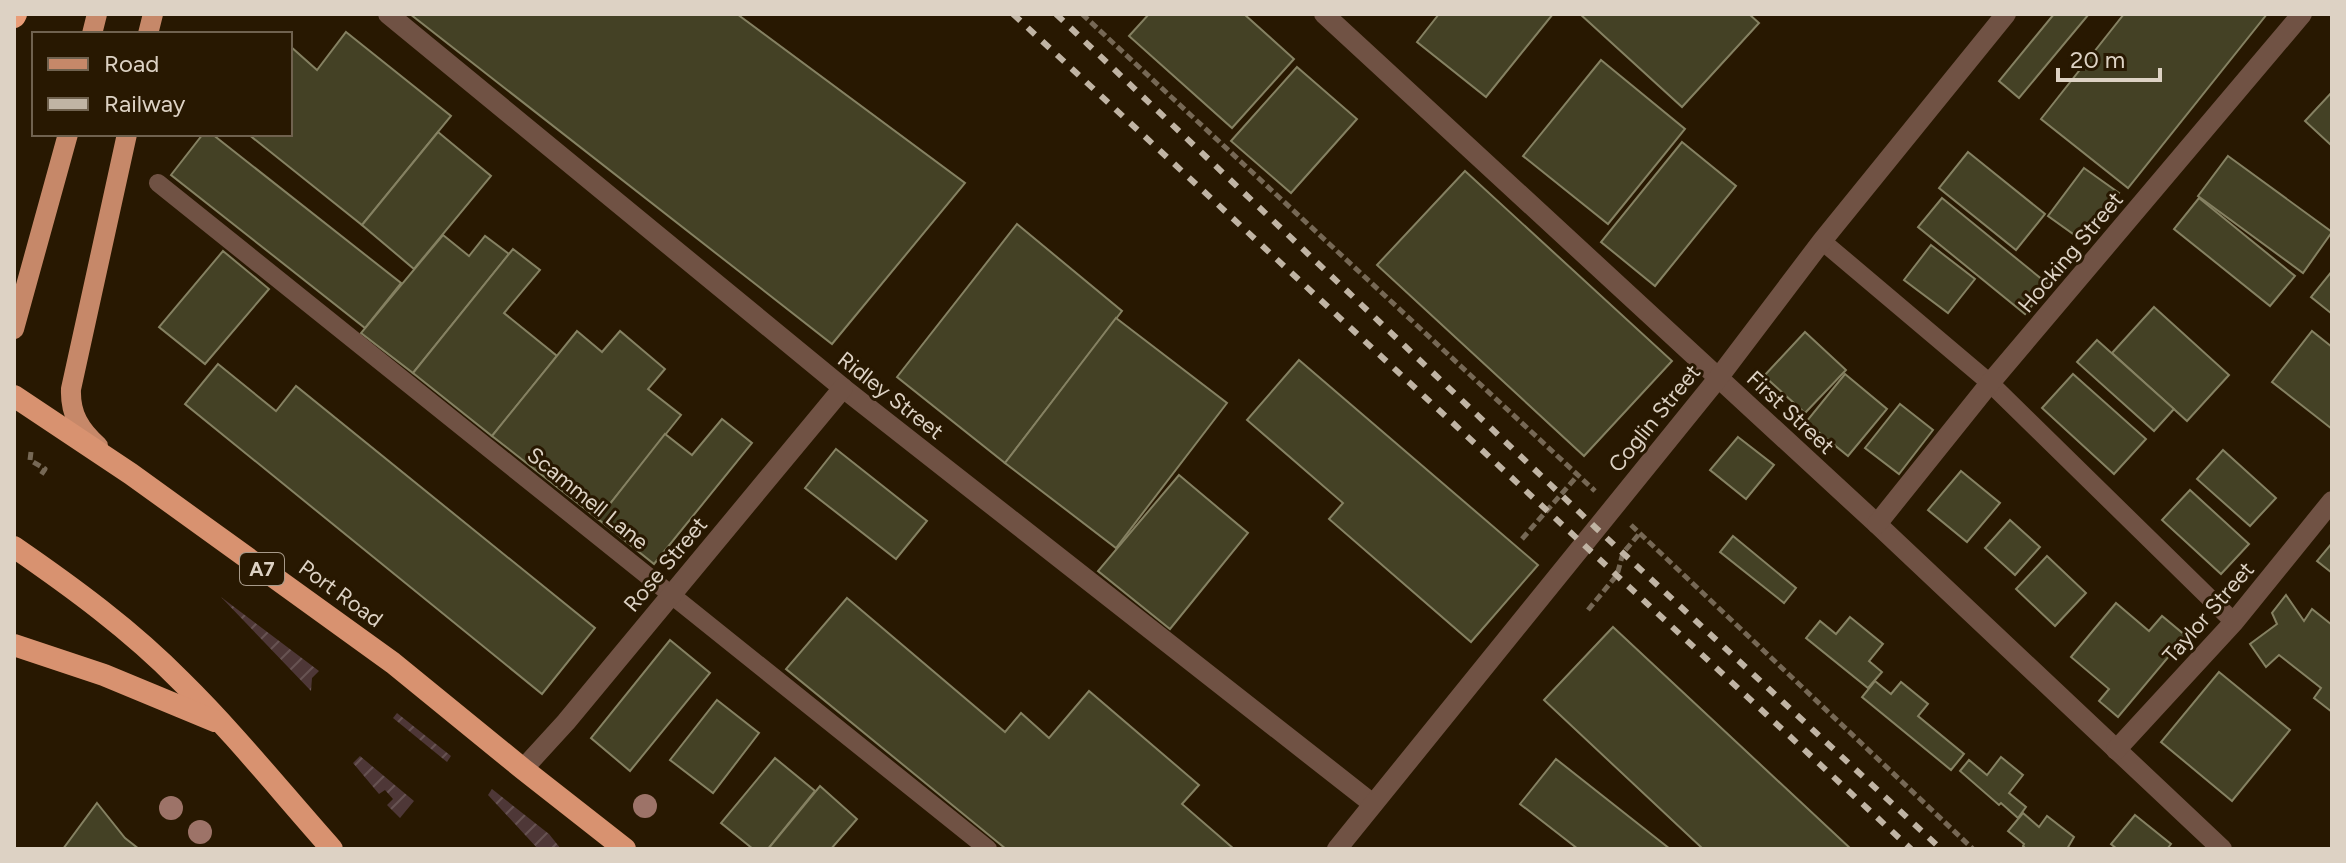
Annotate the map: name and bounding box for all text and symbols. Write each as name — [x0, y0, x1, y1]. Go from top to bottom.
legend — [32, 32, 292, 136]
scale bar — [2058, 32, 2160, 82]
text: 20 m — [2070, 45, 2125, 74]
text: Road — [104, 49, 159, 78]
text: Railway — [104, 89, 186, 118]
street label: Hocking Street — [2012, 187, 2129, 318]
street label: Ridley Street — [832, 346, 949, 445]
street label: Coglin Street — [1603, 359, 1706, 478]
street label: First Street — [1741, 365, 1840, 460]
street label: Scammell Lane — [522, 441, 654, 555]
street label: Rose Street — [618, 511, 713, 617]
road number: A7 — [240, 553, 284, 585]
street label: Port Road — [293, 554, 388, 633]
street label: Taylor Street — [2157, 556, 2260, 669]

